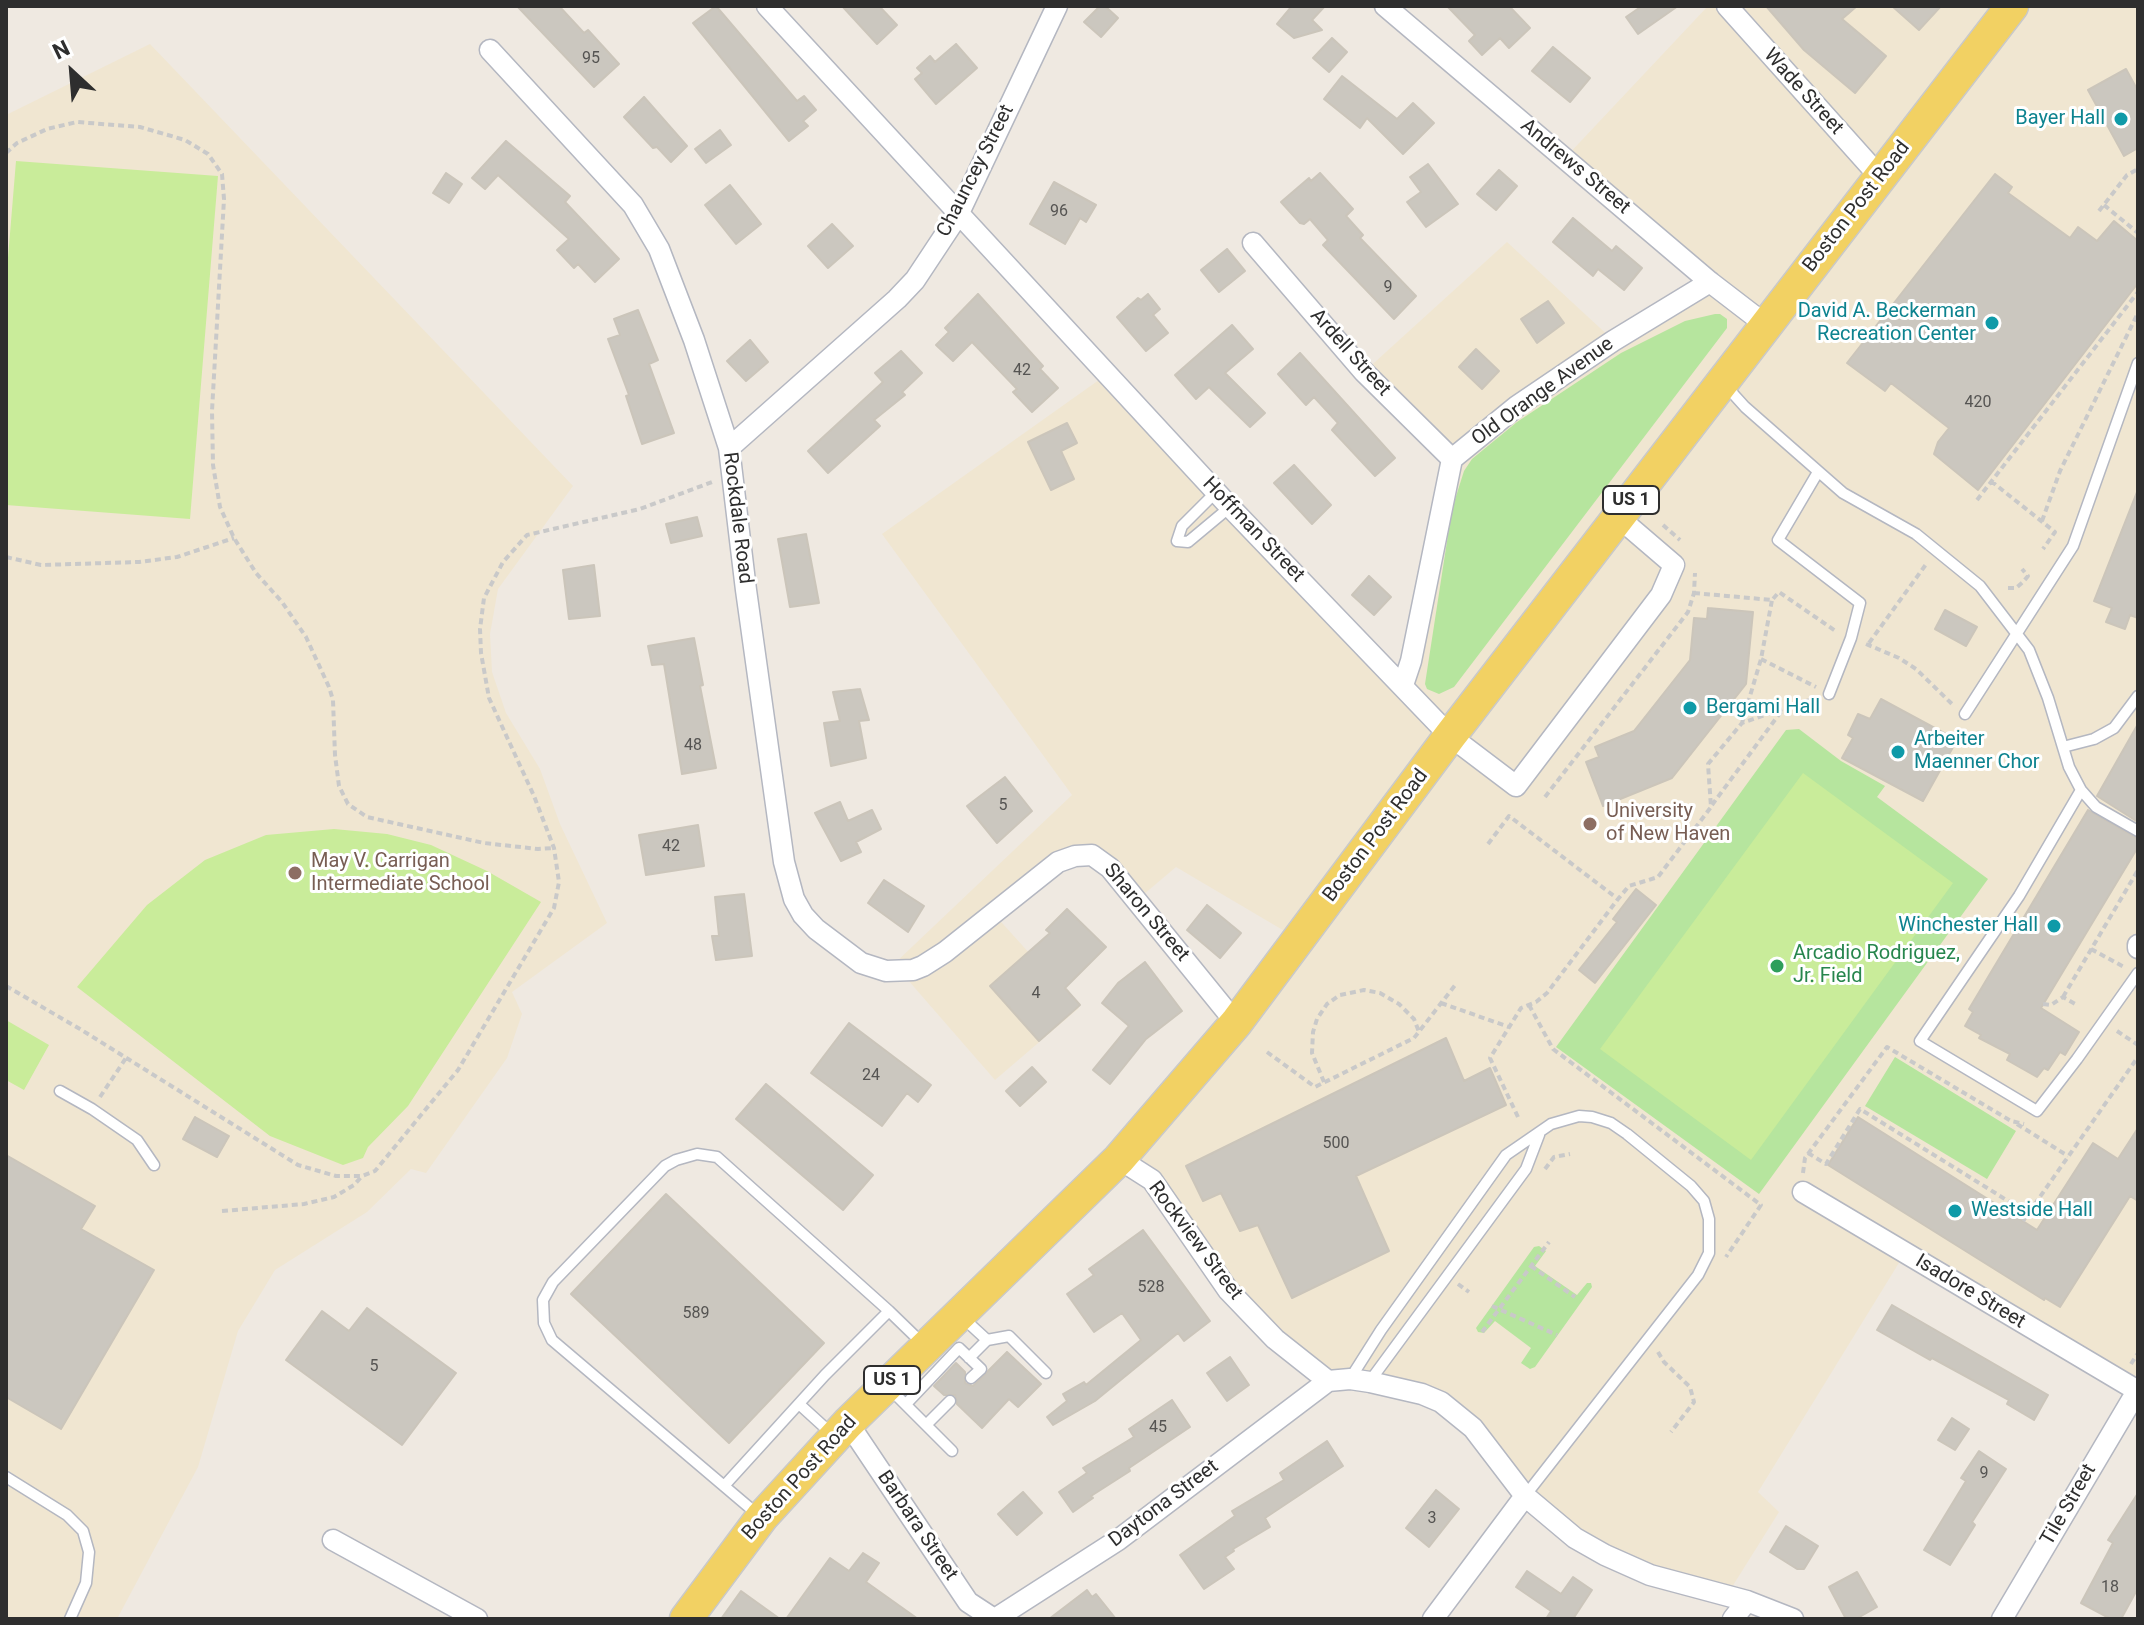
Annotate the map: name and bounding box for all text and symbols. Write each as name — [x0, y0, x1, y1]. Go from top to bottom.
north arrow — [32, 32, 112, 112]
text: N — [49, 35, 74, 65]
street label: Wade Street — [1758, 44, 1848, 140]
house number: 95 — [582, 49, 600, 69]
street label: Chauncey Street — [932, 101, 1020, 241]
place label: Bayer Hall — [2015, 107, 2105, 131]
marker: Bayer Hall — [2112, 110, 2130, 128]
street label: Andrews Street — [1515, 114, 1635, 220]
street label: Boston Post Road — [1798, 137, 1916, 277]
house number: 96 — [1050, 202, 1068, 222]
house number: 9 — [1384, 278, 1392, 298]
place label: David A. Beckerman Recreation Center — [1798, 300, 1976, 347]
street label: Ardell Street — [1305, 304, 1395, 402]
marker: David A. Beckerman Recreation Center — [1983, 314, 2001, 332]
street label: Old Orange Avenue — [1468, 333, 1618, 451]
house number: 42 — [1013, 361, 1031, 381]
house number: 420 — [1965, 393, 1991, 413]
street label: Rockdale Road — [717, 451, 757, 585]
street label: Hoffman Street — [1197, 472, 1309, 588]
road number: US 1 — [1603, 486, 1659, 514]
place label: Bergami Hall — [1706, 696, 1820, 720]
marker: Bergami Hall — [1681, 699, 1699, 717]
place label: Arbeiter Maenner Chor — [1914, 728, 2040, 775]
house number: 48 — [684, 736, 702, 756]
marker: Arbeiter Maenner Chor — [1889, 743, 1907, 761]
street label: Boston Post Road — [1318, 765, 1434, 907]
house number: 5 — [999, 796, 1007, 816]
place label: University of New Haven — [1606, 800, 1730, 847]
marker: University of New Haven — [1581, 815, 1599, 833]
house number: 42 — [662, 837, 680, 857]
place label: May V. Carrigan Intermediate School — [311, 850, 490, 897]
street label: Sharon Street — [1098, 859, 1194, 967]
marker: May V. Carrigan Intermediate School — [286, 864, 304, 882]
place label: Winchester Hall — [1898, 914, 2038, 938]
marker: Winchester Hall — [2045, 917, 2063, 935]
place label: Arcadio Rodriguez, Jr. Field — [1793, 942, 1960, 989]
marker: Arcadio Rodriguez, Jr. Field — [1768, 957, 1786, 975]
house number: 4 — [1032, 984, 1040, 1004]
house number: 24 — [862, 1066, 880, 1086]
house number: 500 — [1323, 1134, 1349, 1154]
street label: Rockview Street — [1143, 1177, 1247, 1305]
place label: Westside Hall — [1971, 1199, 2093, 1223]
marker: Westside Hall — [1946, 1202, 1964, 1220]
street label: Isadore Street — [1911, 1250, 2029, 1334]
house number: 528 — [1138, 1278, 1164, 1298]
house number: 589 — [683, 1304, 709, 1324]
house number: 5 — [370, 1357, 378, 1377]
road number: US 1 — [864, 1366, 920, 1394]
street label: Boston Post Road — [738, 1411, 862, 1545]
house number: 45 — [1149, 1418, 1167, 1438]
street label: Daytona Street — [1105, 1455, 1223, 1553]
street label: Tile Street — [2036, 1460, 2102, 1550]
house number: 9 — [1980, 1464, 1988, 1484]
street label: Barbara Street — [871, 1467, 963, 1585]
house number: 3 — [1428, 1509, 1436, 1529]
house number: 18 — [2101, 1578, 2119, 1598]

